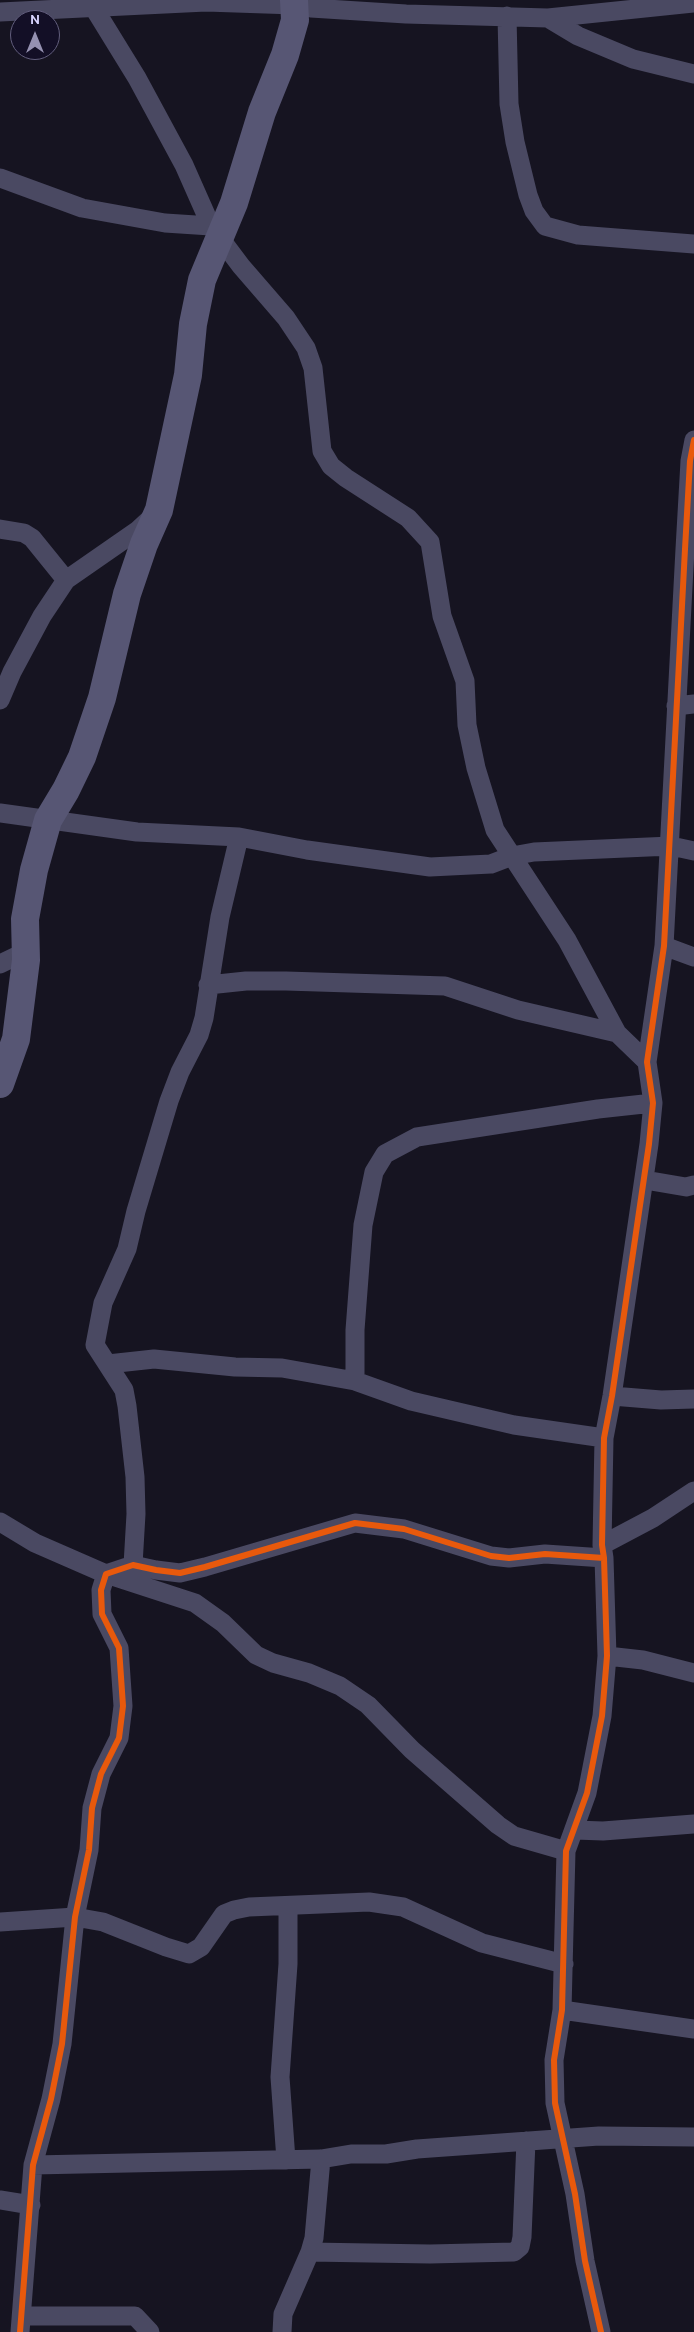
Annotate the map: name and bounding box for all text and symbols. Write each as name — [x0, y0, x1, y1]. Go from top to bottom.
north arrow — [10, 10, 60, 60]
text: N — [30, 12, 40, 29]

